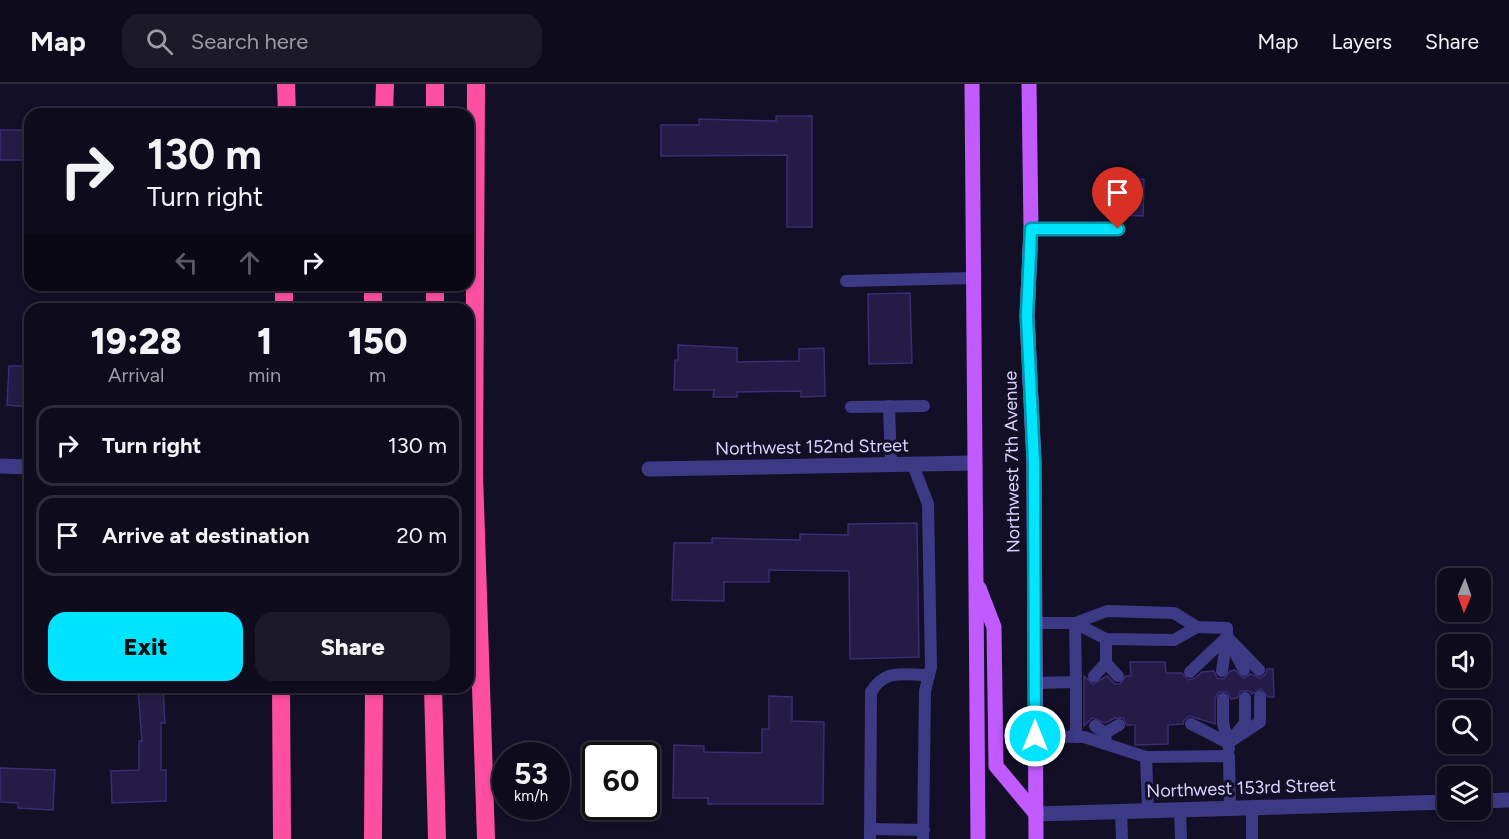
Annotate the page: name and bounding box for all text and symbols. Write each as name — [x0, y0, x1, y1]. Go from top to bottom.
search box — [122, 14, 542, 68]
text: Map — [30, 24, 86, 58]
icon: search — [143, 25, 176, 58]
text: Search here — [191, 28, 308, 55]
text: Map — [1258, 29, 1298, 54]
text: Layers — [1331, 29, 1392, 54]
text: Share — [1425, 29, 1479, 54]
text: 130 m — [147, 129, 262, 180]
icon: right — [48, 132, 126, 210]
pin — [1092, 167, 1143, 229]
icon: arrive — [1101, 176, 1134, 209]
text: Turn right — [147, 180, 263, 213]
icon: left — [170, 246, 203, 279]
icon: ahead — [233, 246, 266, 279]
icon: right — [296, 246, 329, 279]
text: 19:28 — [91, 320, 182, 363]
text: 1 — [257, 320, 272, 363]
text: 150 — [348, 320, 407, 363]
text: Arrival — [108, 363, 164, 387]
text: min — [248, 363, 281, 387]
text: m — [369, 363, 386, 387]
street label: Northwest 7th Avenue — [999, 370, 1025, 553]
icon: right — [51, 429, 84, 462]
text: Turn right — [102, 432, 201, 459]
text: 130 m — [388, 432, 447, 459]
street label: Northwest 152nd Street — [715, 434, 909, 460]
icon: arrive — [51, 519, 84, 552]
text: Arrive at destination — [102, 522, 310, 549]
text: 20 m — [396, 522, 447, 549]
north arrow — [1437, 568, 1491, 622]
map controls — [1437, 568, 1491, 820]
button: Exit — [48, 612, 243, 681]
button: Share — [255, 612, 450, 681]
button: sound — [1437, 634, 1491, 688]
button: search — [1437, 700, 1491, 754]
position arrow — [1003, 704, 1067, 768]
speed limit sign: 60 — [582, 742, 660, 820]
text: 53 — [514, 755, 548, 792]
button: layers — [1437, 766, 1491, 820]
street label: Northwest 153rd Street — [1146, 774, 1336, 802]
text: km/h — [514, 787, 548, 805]

